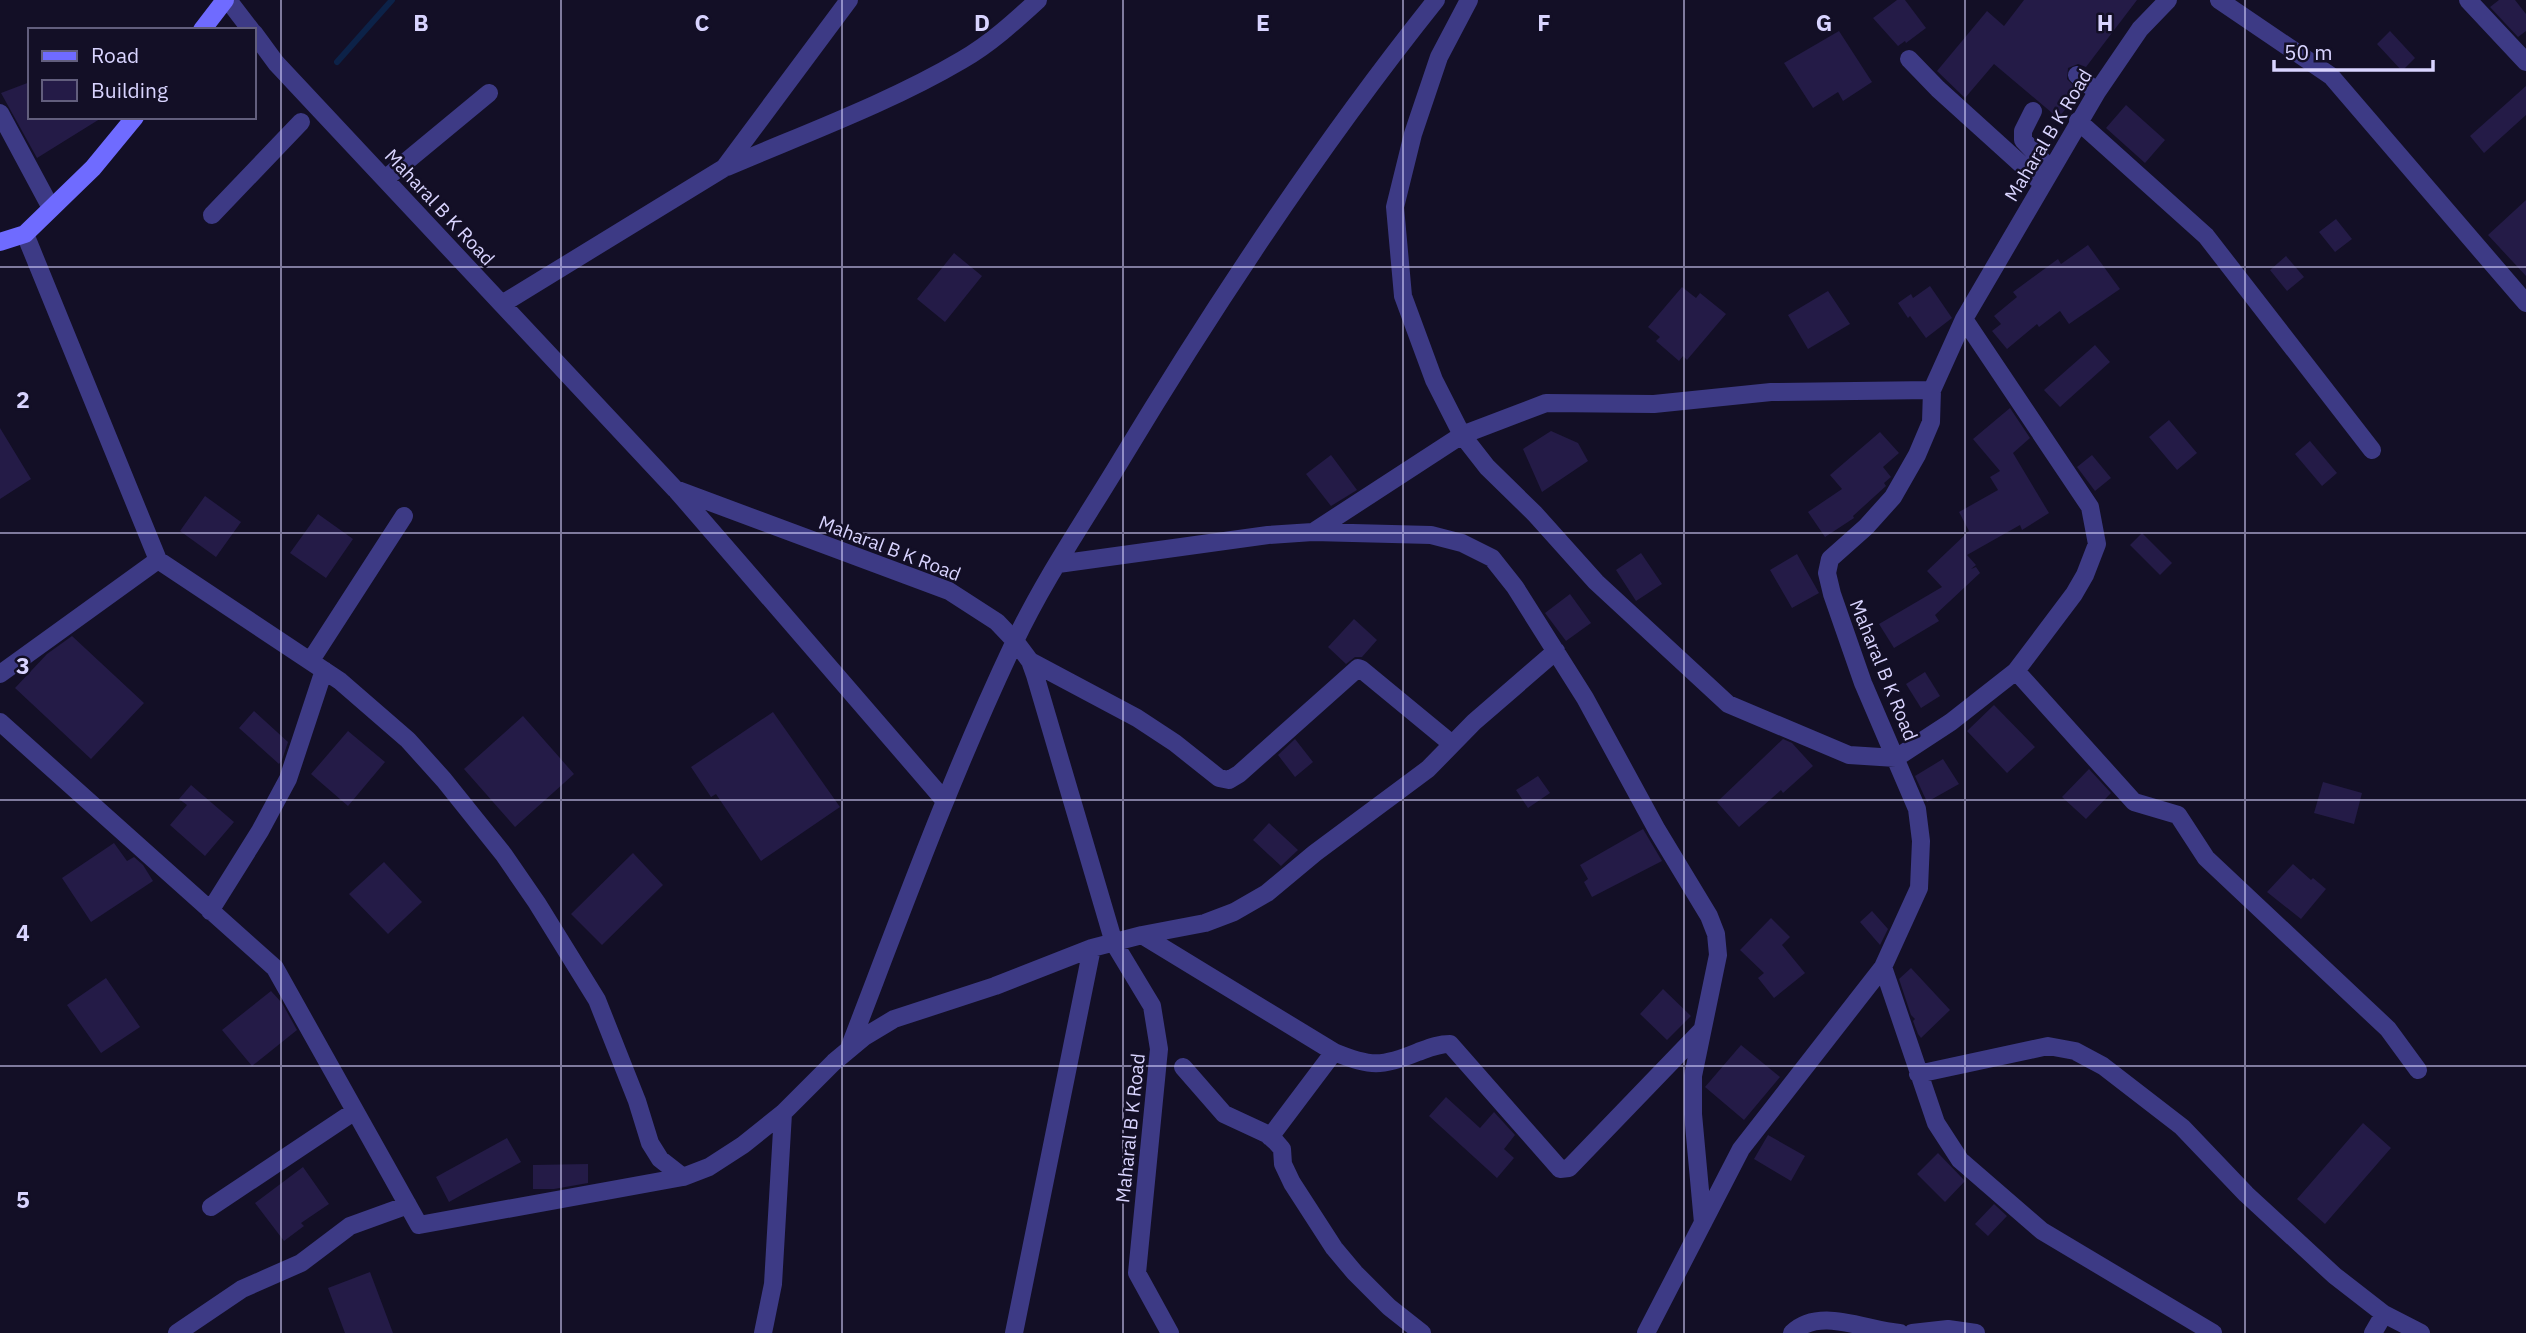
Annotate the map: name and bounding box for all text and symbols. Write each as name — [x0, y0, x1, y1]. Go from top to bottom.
text: B — [413, 7, 429, 37]
text: C — [695, 7, 710, 37]
text: D — [974, 7, 990, 37]
text: E — [1256, 7, 1270, 37]
text: F — [1537, 7, 1551, 37]
text: G — [1816, 7, 1832, 37]
text: H — [2097, 7, 2113, 37]
legend — [28, 28, 256, 119]
scale bar — [2274, 28, 2433, 72]
text: 50 m — [2284, 38, 2333, 66]
text: Road — [91, 41, 139, 69]
street label: Maharal B K Road — [1999, 64, 2097, 206]
text: Building — [91, 76, 168, 104]
street label: Maharal B K Road — [380, 144, 500, 270]
text: 2 — [16, 384, 30, 414]
street label: Maharal B K Road — [816, 510, 964, 586]
street label: Maharal B K Road — [1845, 596, 1923, 744]
text: 3 — [16, 650, 30, 680]
text: 4 — [16, 917, 30, 947]
street label: Maharal B K Road — [1110, 1052, 1150, 1204]
text: 5 — [16, 1184, 30, 1214]

